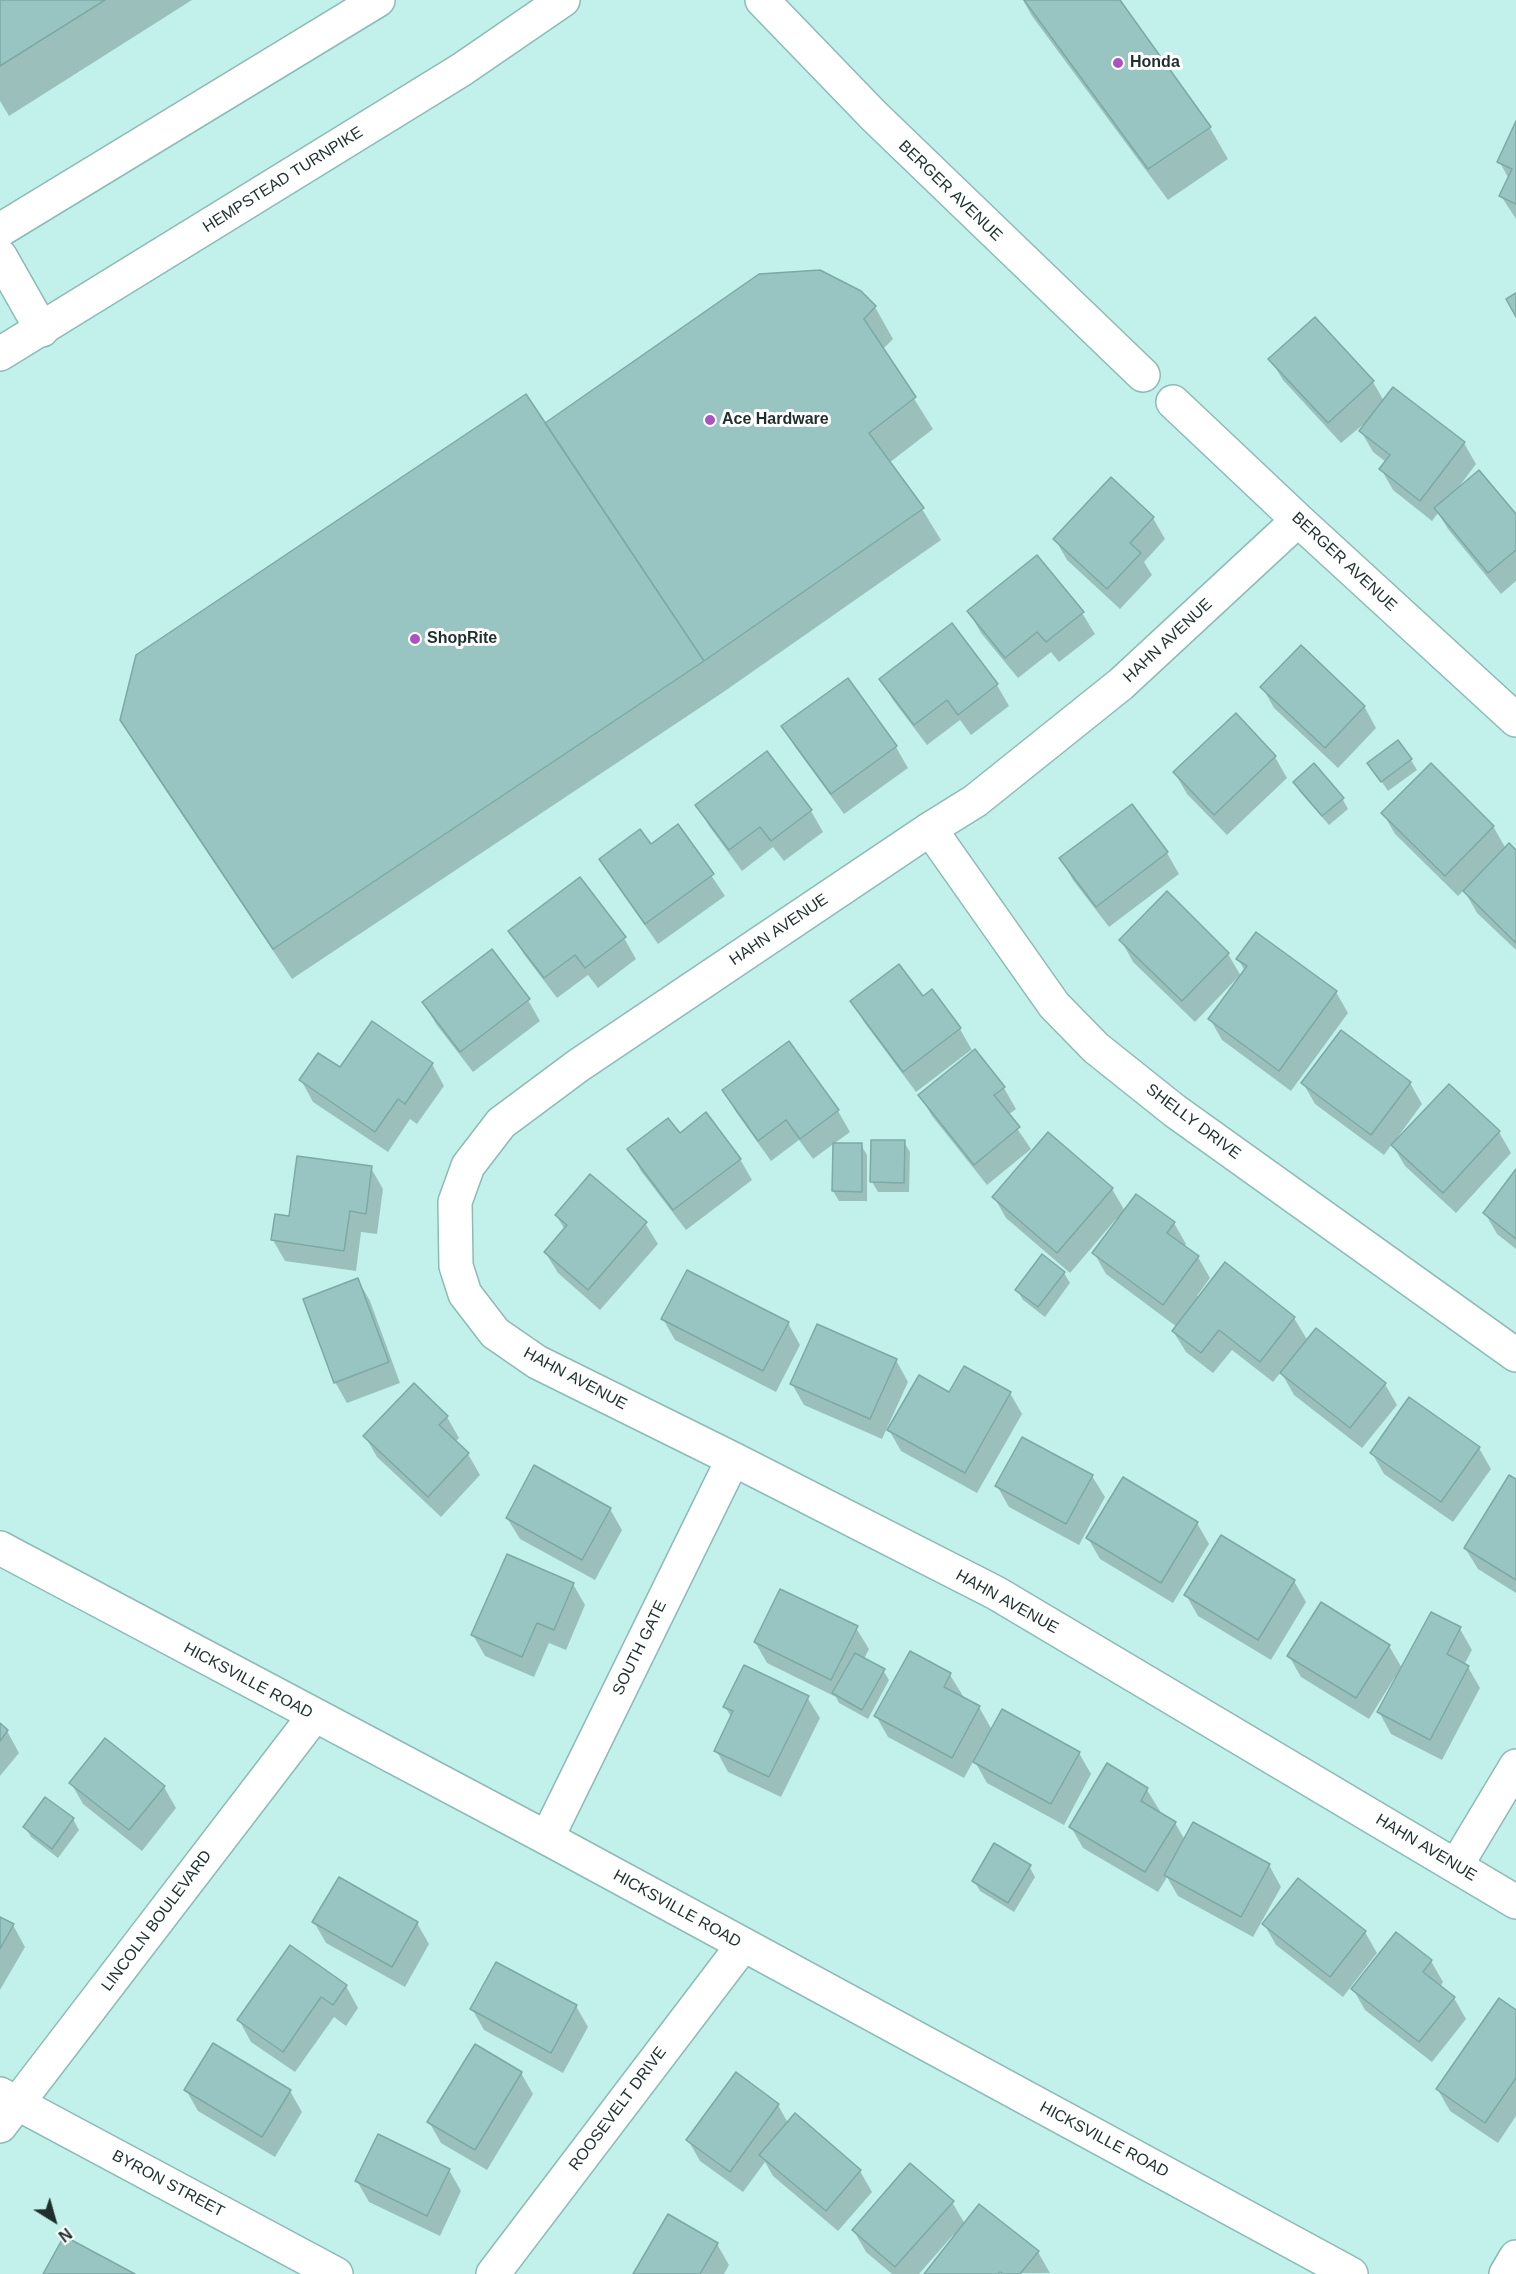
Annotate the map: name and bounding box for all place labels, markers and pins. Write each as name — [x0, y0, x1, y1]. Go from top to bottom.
place label: Honda — [1130, 53, 1180, 73]
marker: Honda — [1111, 56, 1125, 70]
place label: Ace Hardware — [722, 410, 829, 430]
marker: Ace Hardware — [703, 413, 717, 427]
place label: ShopRite — [427, 629, 497, 649]
marker: ShopRite — [408, 632, 422, 646]

